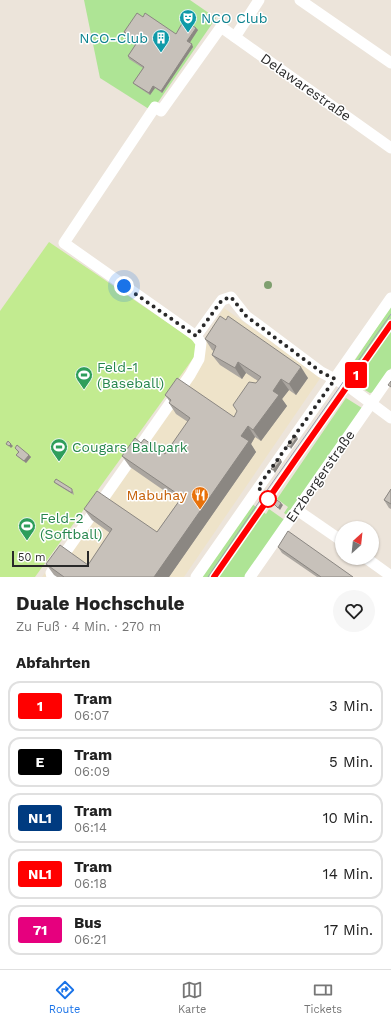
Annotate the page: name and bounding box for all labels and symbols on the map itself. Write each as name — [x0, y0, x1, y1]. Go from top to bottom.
theatre icon: NCO Club — [178, 8, 198, 33]
place label: NCO Club — [201, 10, 267, 26]
building icon: NCO-Club — [151, 28, 171, 53]
place label: NCO-Club — [79, 30, 148, 46]
street label: Delawarestraße — [258, 50, 354, 124]
your location — [114, 276, 134, 296]
place label: Feld-1 (Baseball) — [97, 359, 164, 391]
line badge: 1 — [343, 362, 369, 388]
sports icon: Feld-1 (Baseball) — [74, 365, 94, 390]
street label: Erzbergerstraße — [282, 427, 358, 525]
sports icon: Cougars Ballpark — [49, 437, 69, 462]
place label: Cougars Ballpark — [72, 439, 188, 455]
restaurant icon: Mabuhay — [190, 485, 210, 510]
place label: Mabuhay — [126, 487, 188, 503]
unlabelled marker — [259, 490, 277, 508]
place label: Feld-2 (Softball) — [40, 510, 102, 542]
sports icon: Feld-2 (Softball) — [17, 516, 37, 541]
north arrow — [335, 521, 379, 565]
scale bar — [12, 549, 89, 568]

